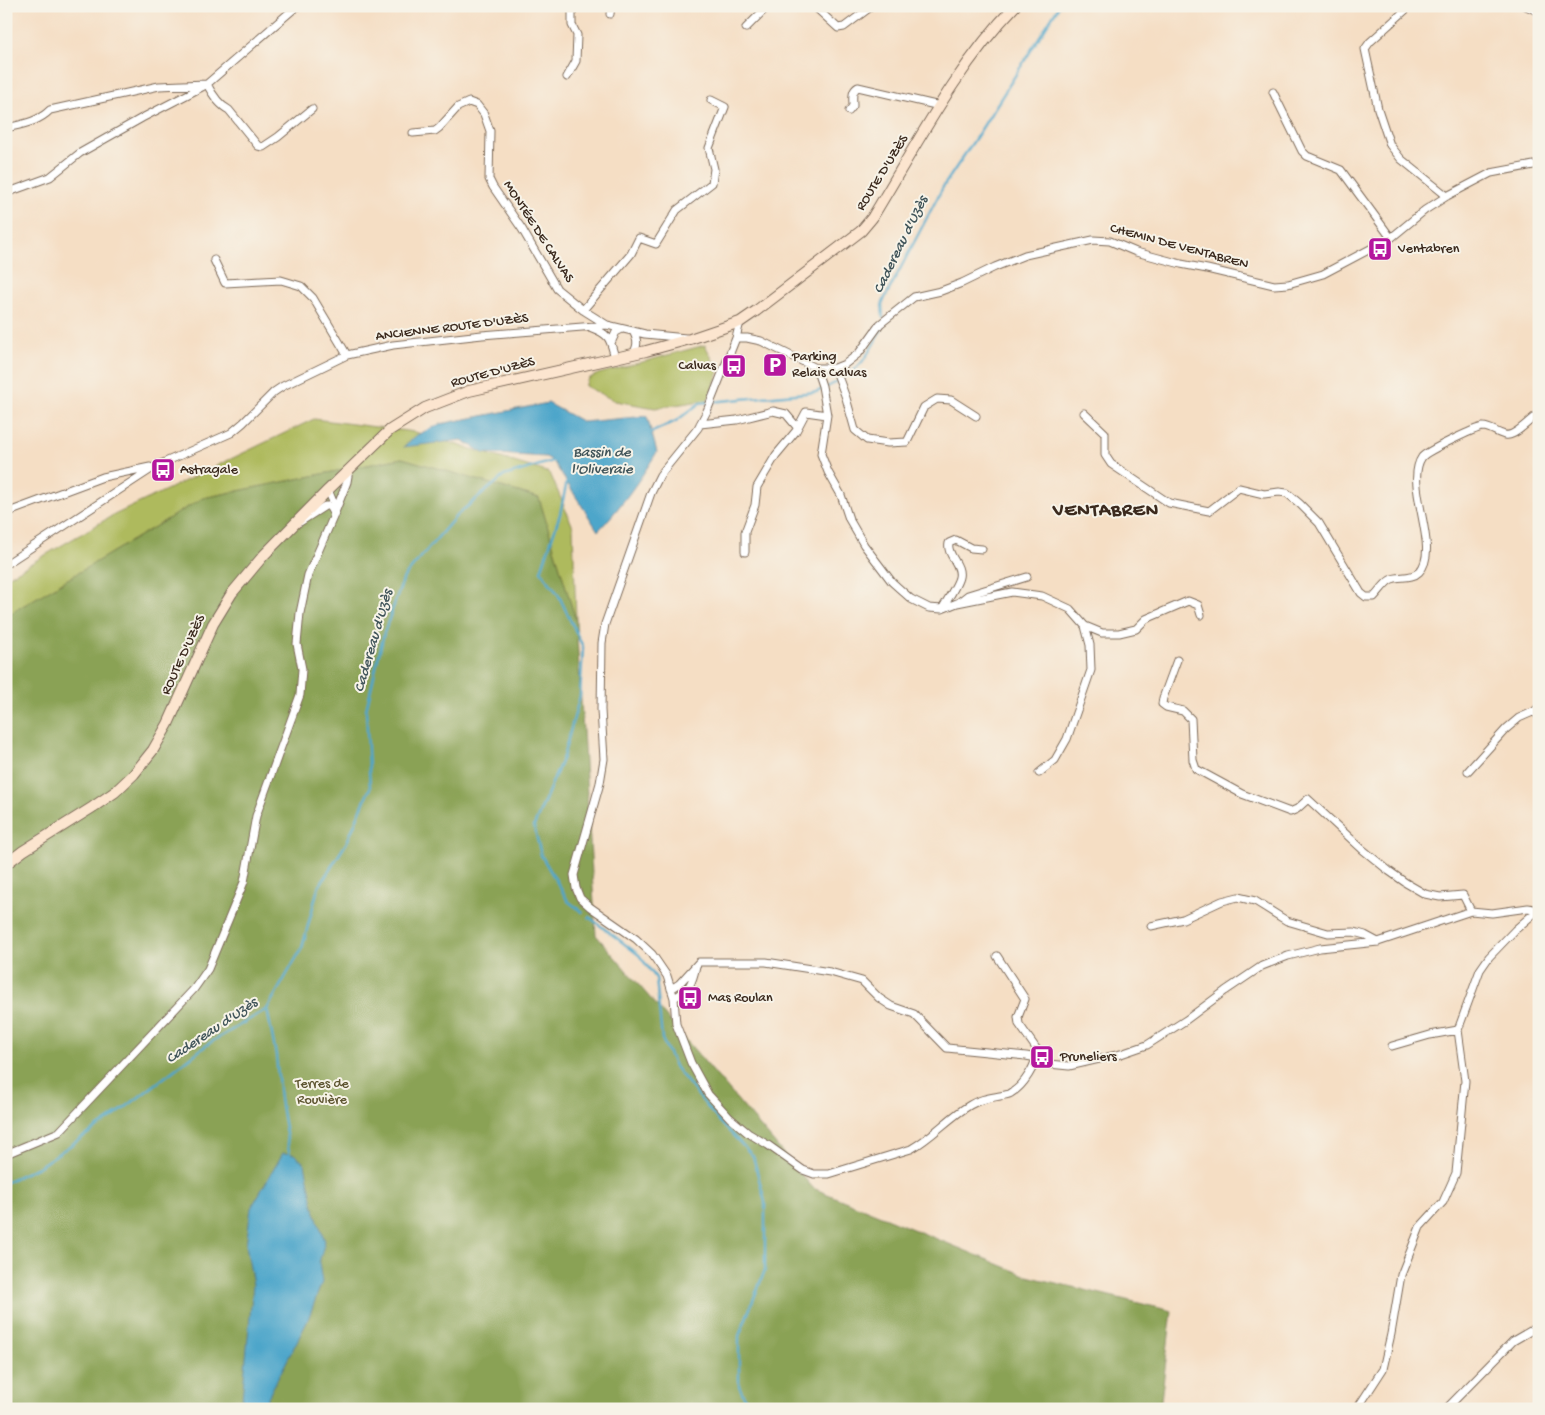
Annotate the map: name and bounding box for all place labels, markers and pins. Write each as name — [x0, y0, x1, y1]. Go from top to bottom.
bus stop icon: Ventabren — [1367, 236, 1393, 262]
place label: Ventabren — [1397, 241, 1460, 258]
place label: Parking Relais Calvas — [791, 349, 867, 382]
parking icon: Parking Relais Calvas — [762, 352, 788, 378]
bus stop icon: Calvas — [721, 353, 747, 379]
place label: Calvas — [678, 358, 717, 375]
bus stop icon: Astragale — [150, 457, 176, 483]
place label: Astragale — [180, 462, 239, 479]
bus stop icon: Mas Roulan — [677, 985, 703, 1011]
place label: Mas Roulan — [708, 990, 773, 1007]
bus stop icon: Pruneliers — [1029, 1044, 1055, 1070]
place label: Pruneliers — [1059, 1049, 1117, 1066]

